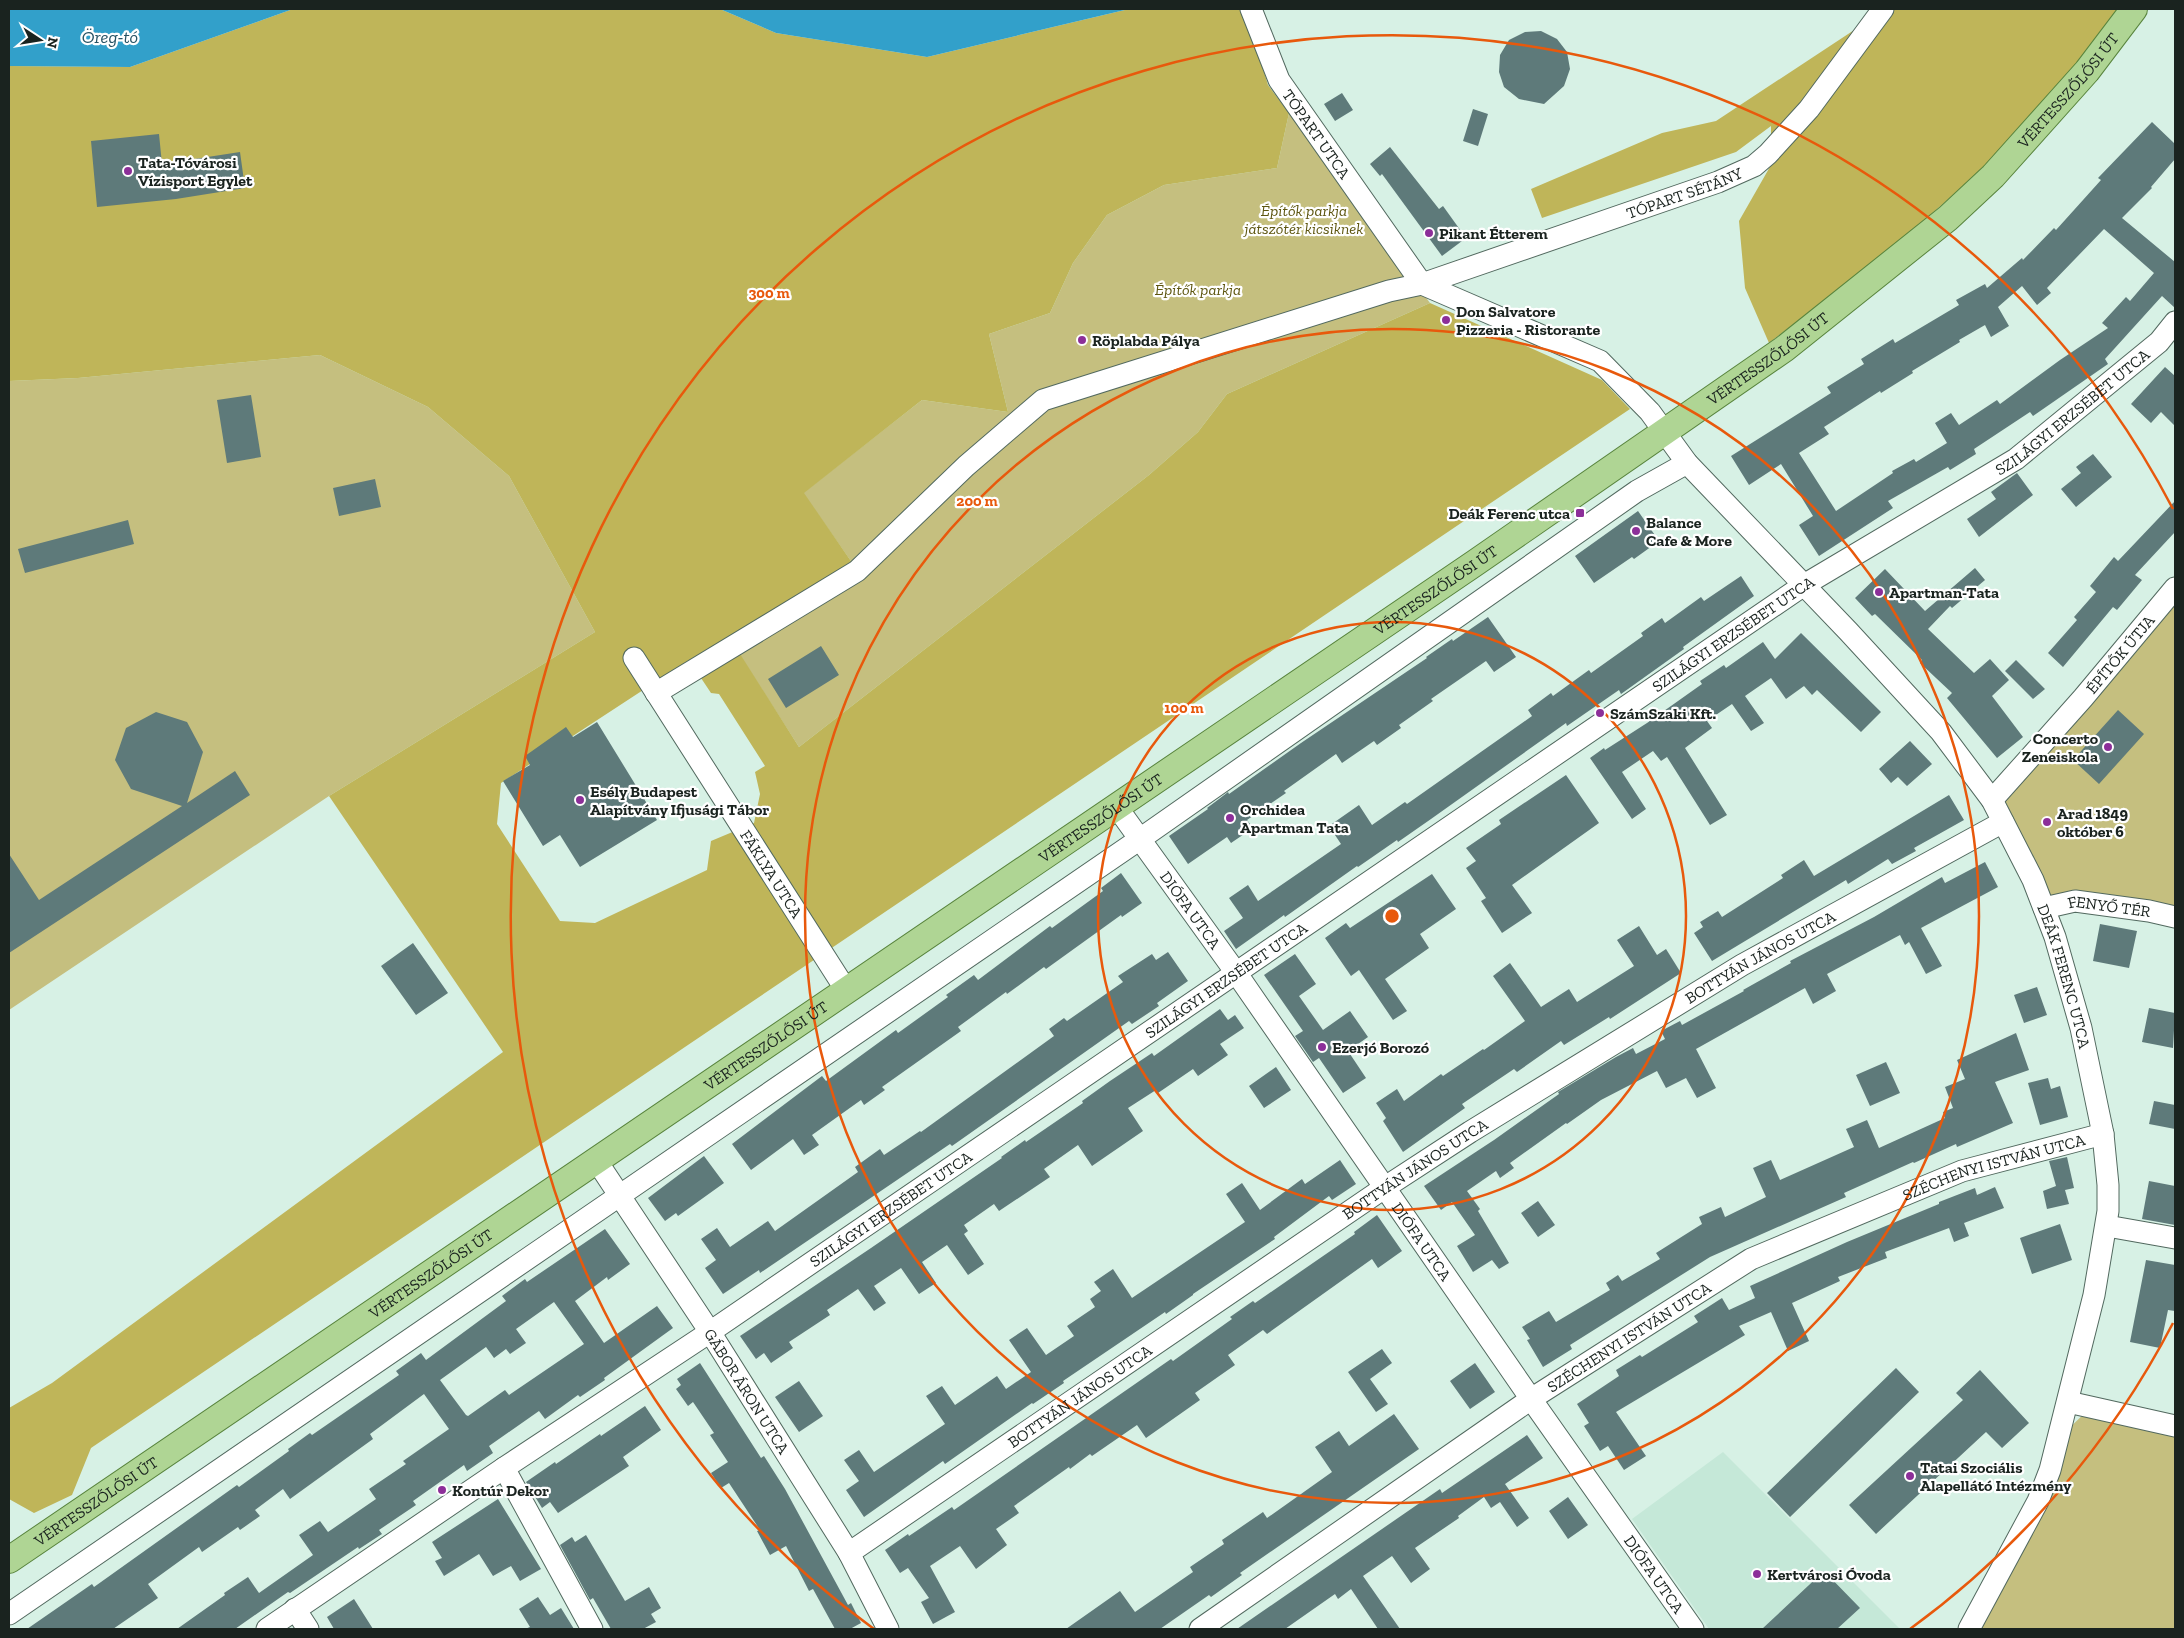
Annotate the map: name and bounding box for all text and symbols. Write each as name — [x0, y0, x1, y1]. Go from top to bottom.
north arrow — [15, 15, 65, 65]
water label: Öreg-tó — [82, 26, 138, 48]
street label: VÉRTESSZŐLŐSI ÚT — [2013, 29, 2123, 153]
text: N — [43, 36, 62, 50]
street label: TÓPART UTCA — [1278, 86, 1355, 183]
place label: Tata-Tóvárosi Vízisport Egylet — [138, 153, 253, 190]
street label: TÓPART SÉTÁNY — [1624, 163, 1746, 223]
marker: Tata-Tóvárosi Vízisport Egylet — [122, 165, 134, 177]
park label: Építők parkja játszótér kicsiknek — [1242, 201, 1364, 238]
place label: Pikant Étterem — [1439, 224, 1548, 243]
marker: Pikant Étterem — [1423, 227, 1435, 239]
park label: Építők parkja — [1155, 280, 1241, 299]
text: 300 m — [748, 284, 790, 302]
place label: Don Salvatore Pizzeria - Ristorante — [1456, 302, 1600, 339]
street label: VÉRTESSZŐLŐSI ÚT — [1703, 308, 1833, 410]
marker: Don Salvatore Pizzeria - Ristorante — [1440, 314, 1452, 326]
place label: Röplabda Pálya — [1092, 331, 1200, 350]
marker: Röplabda Pálya — [1076, 334, 1088, 346]
street label: SZILÁGYI ERZSÉBET UTCA — [1992, 344, 2154, 479]
text: 200 m — [956, 492, 998, 510]
place label: Deák Ferenc utca — [1448, 504, 1570, 523]
marker: Deák Ferenc utca — [1574, 507, 1586, 519]
place label: Balance Cafe & More — [1646, 513, 1732, 550]
marker: Balance Cafe & More — [1630, 525, 1642, 537]
street label: VÉRTESSZŐLŐSI ÚT — [1369, 541, 1501, 640]
street label: SZILÁGYI ERZSÉBET UTCA — [1649, 572, 1818, 696]
place label: Apartman-Tata — [1889, 583, 1999, 602]
marker: Apartman-Tata — [1873, 586, 1885, 598]
street label: ÉPÍTŐK ÚTJA — [2082, 611, 2159, 697]
text: 100 m — [1164, 699, 1204, 717]
place label: SzámSzaki Kft. — [1610, 704, 1716, 723]
marker: SzámSzaki Kft. — [1594, 707, 1606, 719]
place label: Concerto Zeneiskola — [2022, 729, 2099, 766]
marker: Concerto Zeneiskola — [2102, 741, 2114, 753]
street label: VÉRTESSZŐLŐSI ÚT — [1034, 769, 1166, 867]
place label: Esély Budapest Alapítvány Ifjusági Tábor — [590, 782, 769, 819]
marker: Esély Budapest Alapítvány Ifjusági Tábor — [574, 794, 586, 806]
place label: Orchidea Apartman Tata — [1240, 800, 1349, 837]
place label: Arad 1849 október 6 — [2057, 804, 2128, 841]
marker: Orchidea Apartman Tata — [1224, 812, 1236, 824]
marker: Arad 1849 október 6 — [2041, 816, 2053, 828]
street label: FÁKLYA UTCA — [736, 826, 807, 922]
street label: DIÓFA UTCA — [1156, 868, 1225, 953]
street label: FENYŐ TÉR — [2066, 892, 2152, 921]
street label: DEÁK FERENC UTCA — [2033, 901, 2094, 1051]
centre of rings — [1383, 907, 1401, 925]
street label: BOTTYÁN JÁNOS UTCA — [1682, 907, 1839, 1008]
street label: SZILÁGYI ERZSÉBET UTCA — [1141, 918, 1311, 1042]
street label: VÉRTESSZŐLŐSI ÚT — [699, 997, 832, 1095]
place label: Ezerjó Borozó — [1332, 1038, 1430, 1057]
marker: Ezerjó Borozó — [1316, 1041, 1328, 1053]
street label: BOTTYÁN JÁNOS UTCA — [1339, 1114, 1492, 1224]
street label: SZÉCHENYI ISTVÁN UTCA — [1900, 1130, 2088, 1205]
street label: SZILÁGYI ERZSÉBET UTCA — [806, 1147, 976, 1271]
street label: DIÓFA UTCA — [1388, 1199, 1456, 1285]
street label: VÉRTESSZŐLŐSI ÚT — [365, 1225, 497, 1323]
street label: SZÉCHENYI ISTVÁN UTCA — [1544, 1278, 1715, 1396]
street label: GÁBOR ÁRON UTCA — [700, 1325, 794, 1458]
street label: BOTTYÁN JÁNOS UTCA — [1004, 1340, 1156, 1452]
street label: VÉRTESSZŐLŐSI ÚT — [30, 1452, 162, 1551]
place label: Tatai Szociális Alapellátó Intézmény — [1920, 1458, 2072, 1495]
marker: Tatai Szociális Alapellátó Intézmény — [1904, 1470, 1916, 1482]
place label: Kontúr Dekor — [452, 1481, 549, 1500]
marker: Kontúr Dekor — [436, 1484, 448, 1496]
street label: DIÓFA UTCA — [1620, 1532, 1688, 1618]
place label: Kertvárosi Óvoda — [1767, 1565, 1891, 1584]
marker: Kertvárosi Óvoda — [1751, 1568, 1763, 1580]

